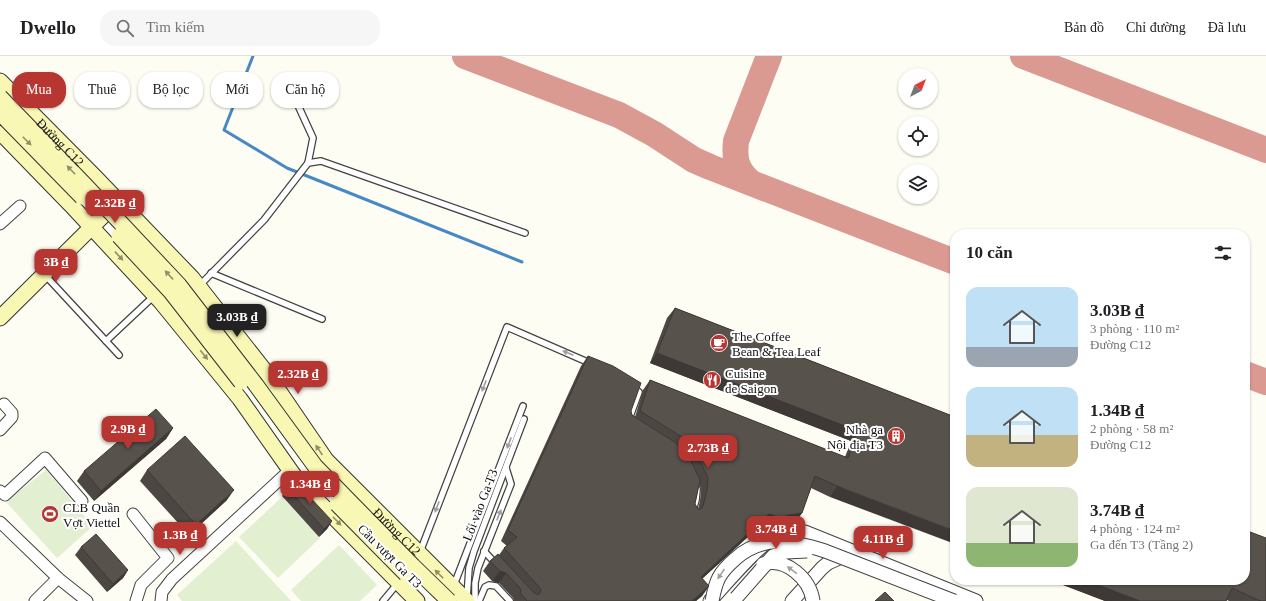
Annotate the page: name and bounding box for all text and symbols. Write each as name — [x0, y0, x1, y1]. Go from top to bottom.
search box — [100, 10, 380, 46]
text: Dwello — [20, 17, 76, 38]
icon: search — [114, 17, 136, 39]
text: Tìm kiếm — [146, 19, 205, 35]
text: Bản đồ — [1064, 20, 1104, 35]
text: Chỉ đường — [1126, 20, 1186, 35]
text: Đã lưu — [1208, 20, 1246, 35]
north arrow — [898, 68, 938, 108]
map controls — [898, 68, 938, 204]
chip: Mua — [12, 72, 66, 108]
chip: Thuê — [74, 72, 130, 108]
chip: Bộ lọc — [138, 72, 203, 108]
chip: Mới — [211, 72, 263, 108]
chip: Căn hộ — [271, 72, 339, 108]
street label: Đường C12 — [34, 115, 87, 169]
button: locate — [898, 116, 938, 156]
one-way arrow — [22, 136, 32, 146]
button: layers — [898, 164, 938, 204]
one-way arrow — [66, 165, 75, 175]
pin: 2.32B ₫ — [78, 190, 152, 224]
text: 2.32B ₫ — [94, 195, 136, 210]
icon: filters — [1212, 242, 1234, 264]
text: 10 căn — [966, 243, 1013, 262]
pin: 3B ₫ — [32, 249, 80, 283]
one-way arrow — [114, 251, 124, 261]
text: 3B ₫ — [43, 254, 69, 269]
one-way arrow — [165, 269, 174, 280]
text: 3.03B ₫ — [1090, 301, 1144, 320]
icon: home — [998, 303, 1046, 351]
pin: 3.03B ₫ — [200, 304, 274, 338]
text: 3.03B ₫ — [216, 309, 258, 324]
text: 3 phòng · 110 m² — [1090, 321, 1179, 336]
place label: The Coffee Bean & Tea Leaf — [732, 329, 821, 359]
cafe icon: The Coffee Bean & Tea Leaf — [709, 333, 729, 353]
text: Đường C12 — [1090, 337, 1151, 352]
one-way arrow — [199, 349, 208, 360]
one-way arrow — [562, 349, 574, 355]
pin: 2.32B ₫ — [261, 361, 335, 395]
text: 2.32B ₫ — [277, 366, 319, 381]
place label: Cuisine de Saigon — [725, 366, 777, 396]
restaurant icon: Cuisine de Saigon — [702, 370, 722, 390]
one-way arrow — [481, 381, 487, 392]
text: 1.34B ₫ — [1090, 401, 1144, 420]
icon: home — [998, 403, 1046, 451]
pin: 2.9B ₫ — [95, 416, 161, 450]
text: 2.9B ₫ — [111, 421, 145, 436]
text: 2 phòng · 58 m² — [1090, 421, 1173, 436]
place label: Nhà ga Nội địa T3 — [827, 422, 883, 452]
building icon: Nhà ga Nội địa T3 — [886, 426, 906, 446]
pin: 2.73B ₫ — [671, 435, 745, 469]
one-way arrow — [505, 437, 511, 449]
text: Đường C12 — [1090, 437, 1151, 452]
text: 2.73B ₫ — [687, 440, 729, 455]
one-way arrow — [315, 445, 323, 455]
street label: Lối vào Ga T3 — [459, 467, 501, 543]
pin: 1.34B ₫ — [273, 471, 347, 505]
text: 1.34B ₫ — [289, 476, 331, 491]
place label: CLB Quần Vợt Viettel — [63, 500, 121, 530]
text: 3.74B ₫ — [1090, 501, 1144, 520]
one-way arrow — [433, 502, 439, 514]
icon: home — [998, 503, 1046, 551]
sports icon: CLB Quần Vợt Viettel — [40, 504, 60, 524]
street label: Đường C12 — [370, 504, 424, 558]
one-way arrow — [496, 509, 502, 521]
one-way arrow — [332, 516, 342, 526]
pin: 3.74B ₫ — [739, 516, 813, 550]
street label: Cầu vượt Ga T3 — [355, 521, 425, 591]
text: 3.74B ₫ — [755, 521, 797, 536]
text: 4 phòng · 124 m² — [1090, 521, 1180, 536]
pin: 1.3B ₫ — [147, 522, 213, 556]
pin: 4.11B ₫ — [846, 526, 920, 560]
text: 1.3B ₫ — [163, 527, 197, 542]
text: 4.11B ₫ — [863, 531, 903, 546]
text: Ga đến T3 (Tầng 2) — [1090, 537, 1193, 552]
one-way arrow — [787, 566, 797, 574]
one-way arrow — [434, 569, 444, 578]
one-way arrow — [717, 569, 725, 579]

